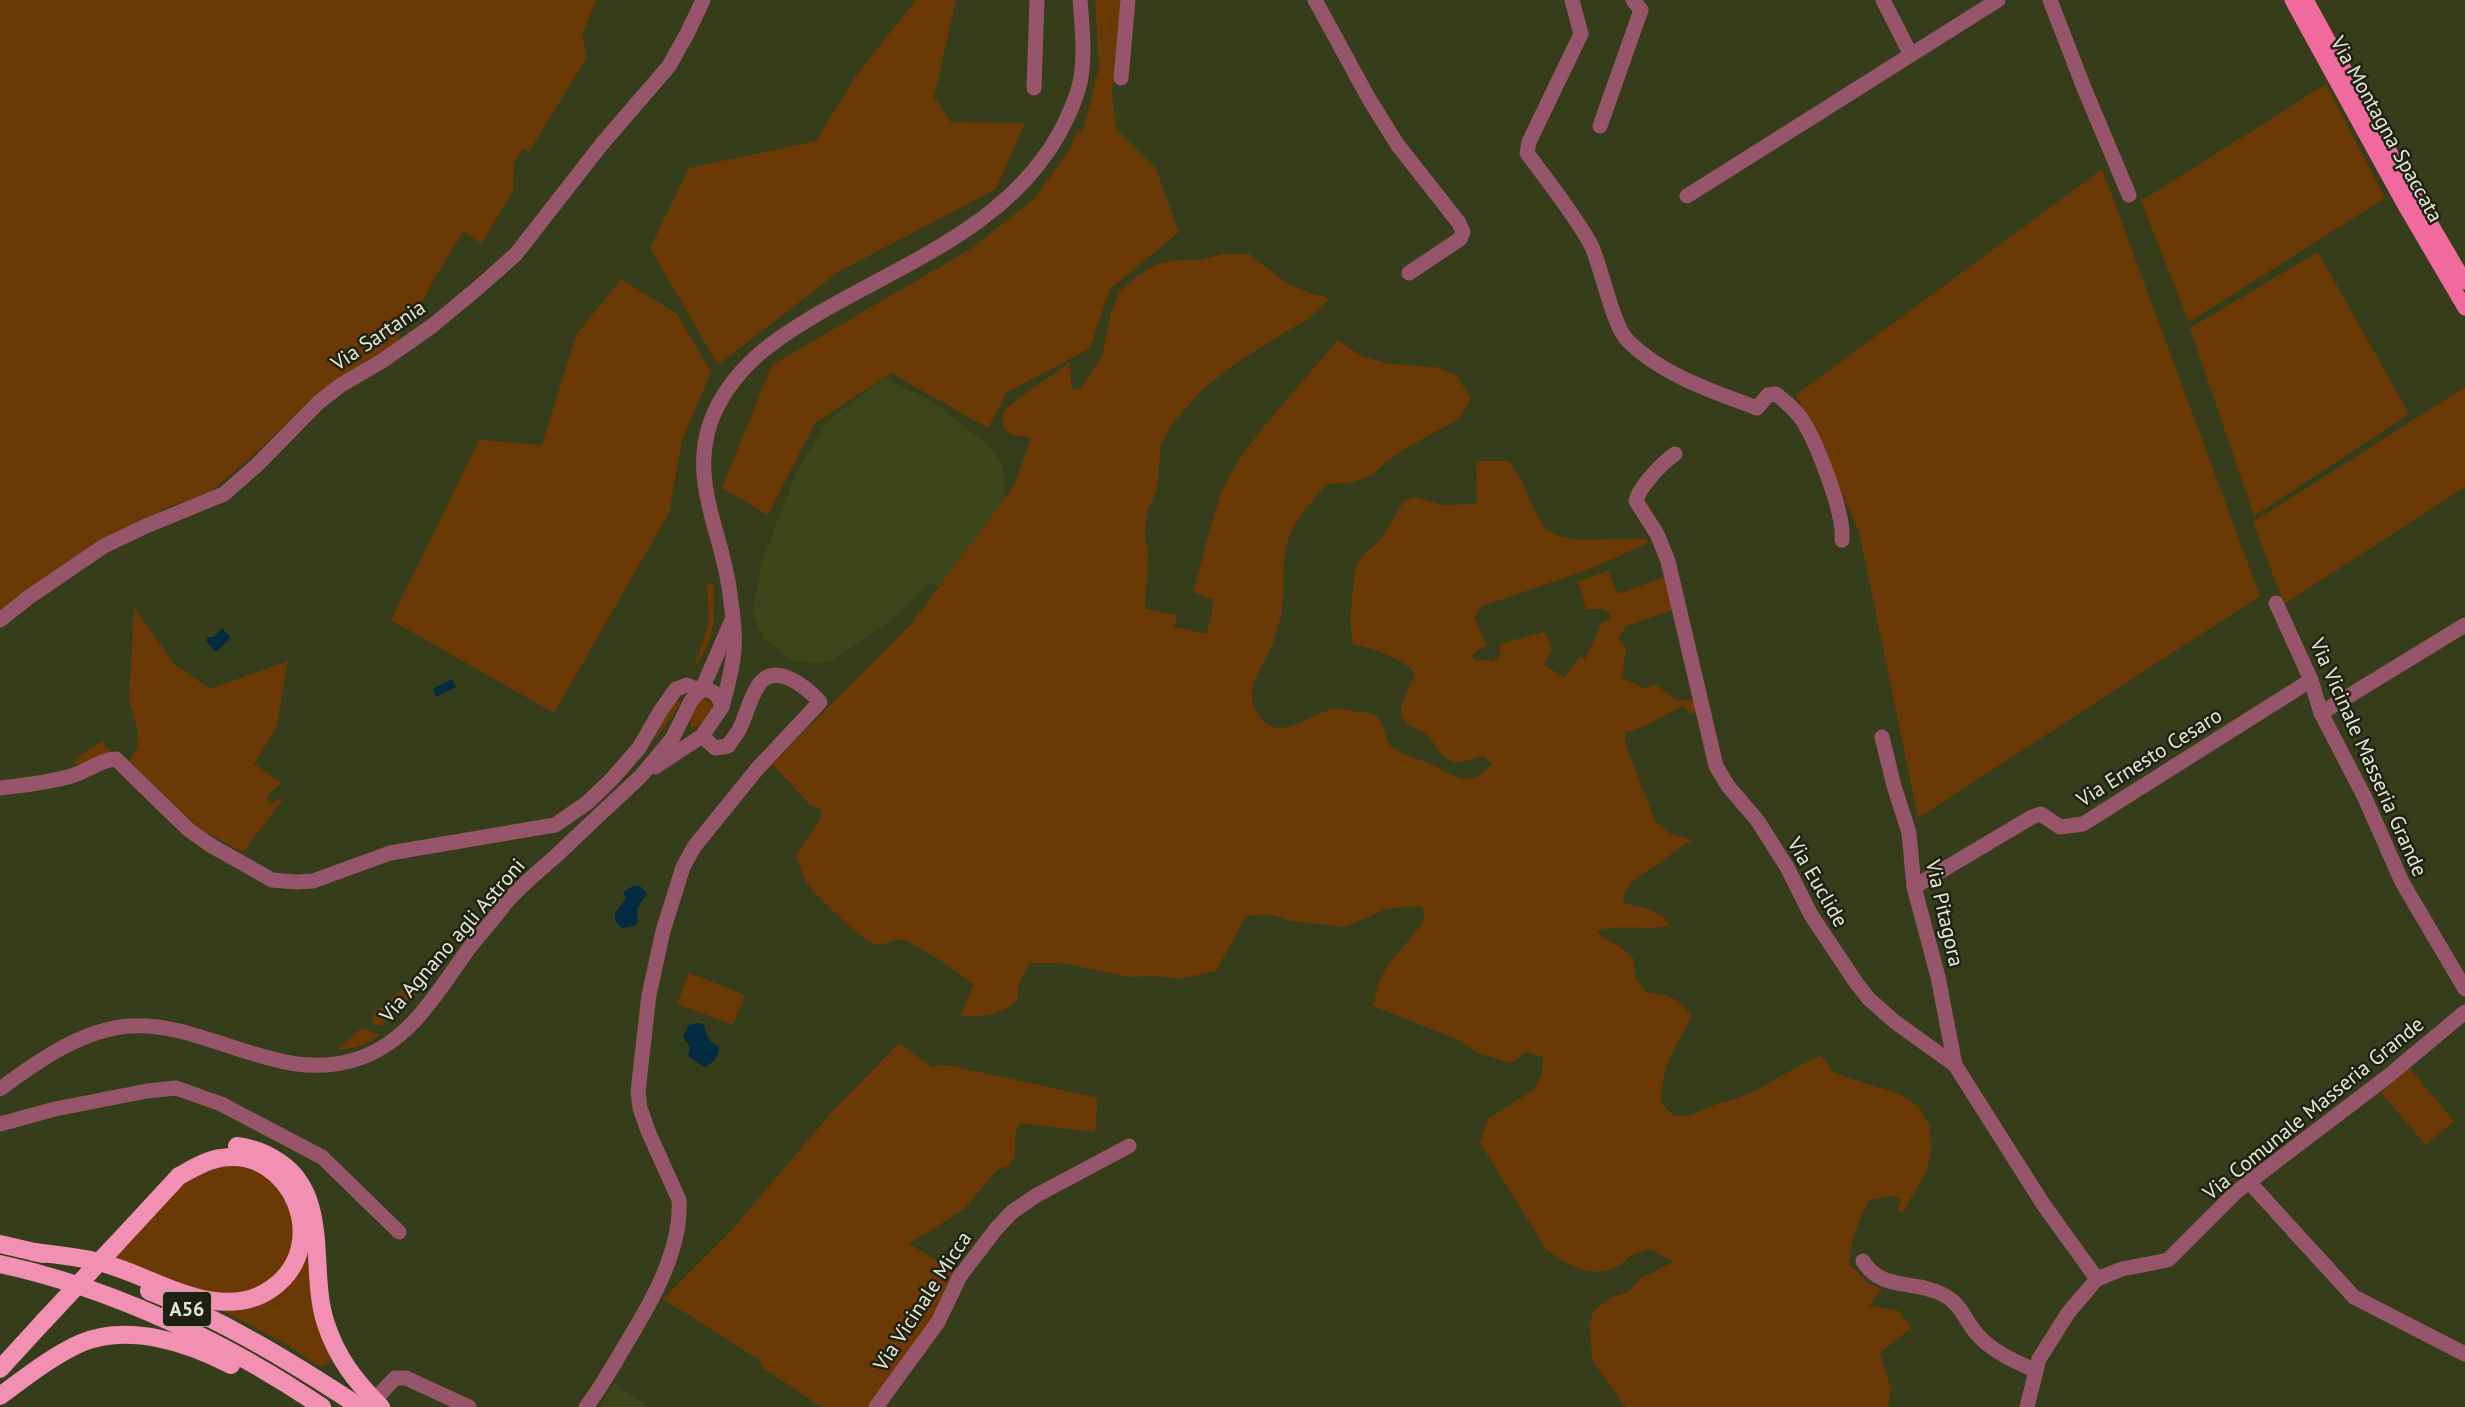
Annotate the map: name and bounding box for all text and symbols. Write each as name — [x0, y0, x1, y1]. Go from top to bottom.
street label: Via Montagna Spaccata — [2324, 30, 2449, 227]
street label: Via Sartania — [325, 294, 430, 377]
street label: Via Vicinale Masseria Grande — [2304, 633, 2434, 880]
street label: Via Ernesto Cesaro — [2070, 701, 2227, 813]
street label: Via Euclide — [1781, 831, 1855, 932]
street label: Via Agnano agli Astroni — [373, 852, 531, 1028]
street label: Via Pitagora — [1919, 856, 1970, 969]
street label: Via Comunale Masseria Grande — [2196, 1010, 2429, 1206]
street label: Via Vicinale Micca — [866, 1226, 977, 1377]
road number: A56 — [163, 1292, 211, 1326]

